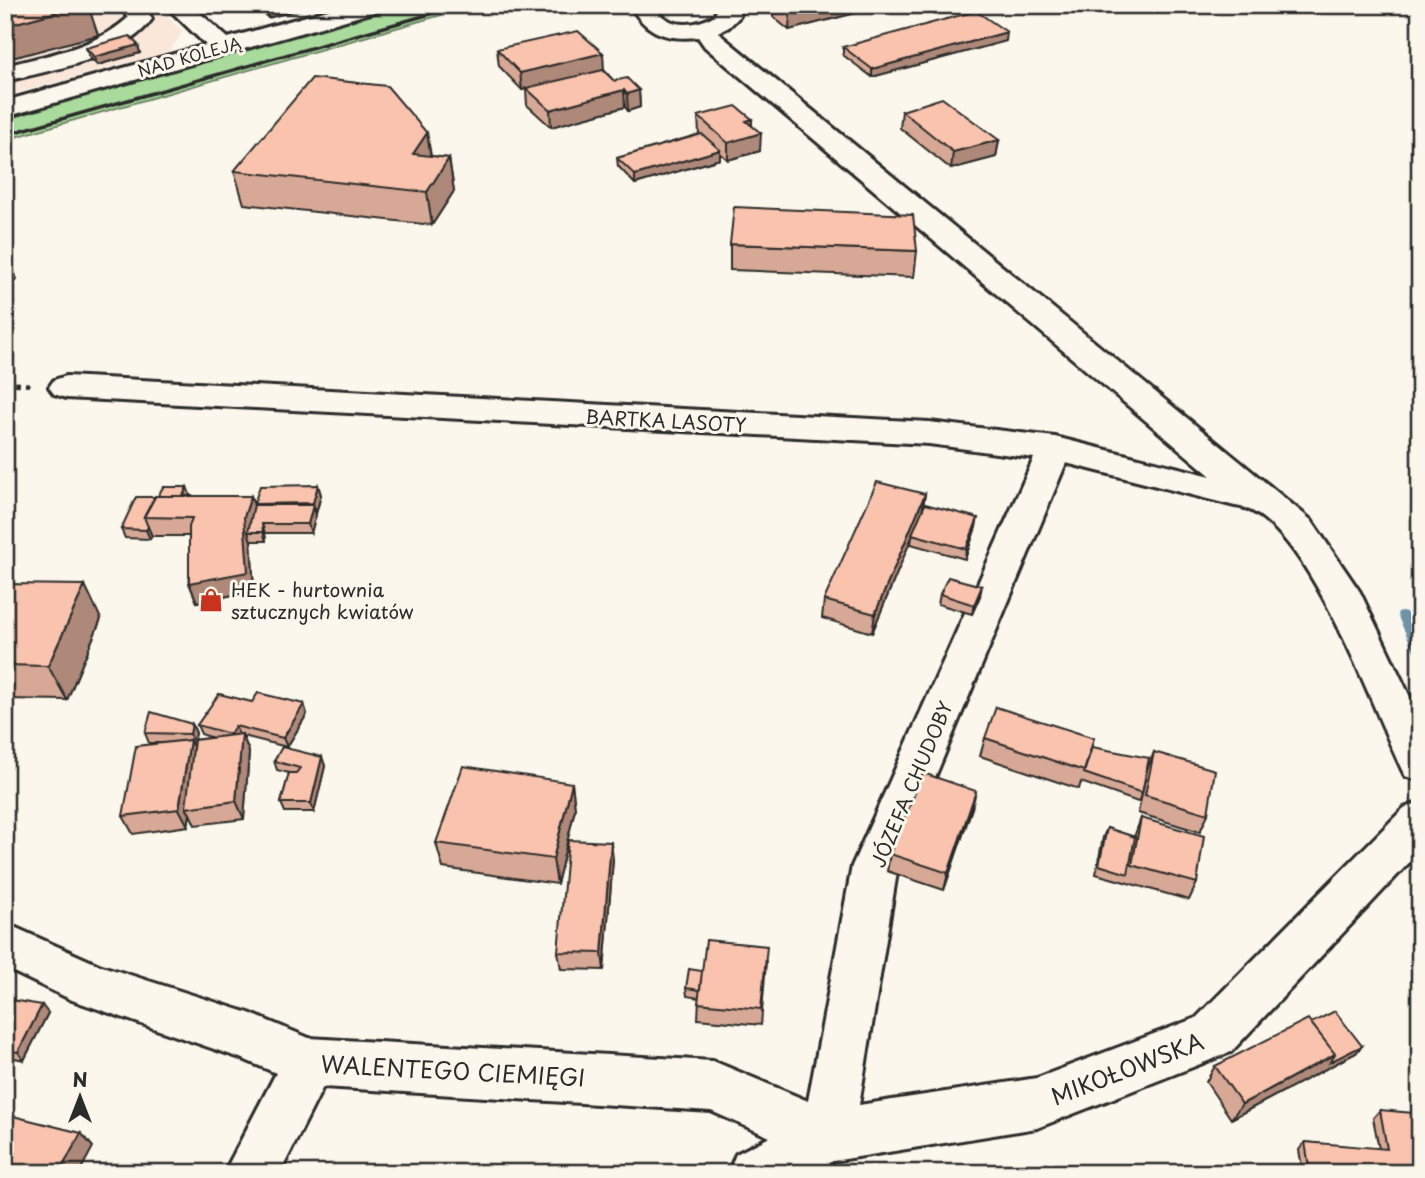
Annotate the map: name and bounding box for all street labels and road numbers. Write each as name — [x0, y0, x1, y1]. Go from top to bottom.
street label: NAD KOLEJĄ — [134, 30, 244, 82]
street label: BARTKA LASOTY — [585, 402, 747, 438]
street label: JÓZEFA CHUDOBY — [863, 697, 959, 871]
street label: MIKOŁOWSKA — [1046, 1023, 1208, 1113]
street label: WALENTEGO CIEMIĘGI — [320, 1046, 586, 1094]

